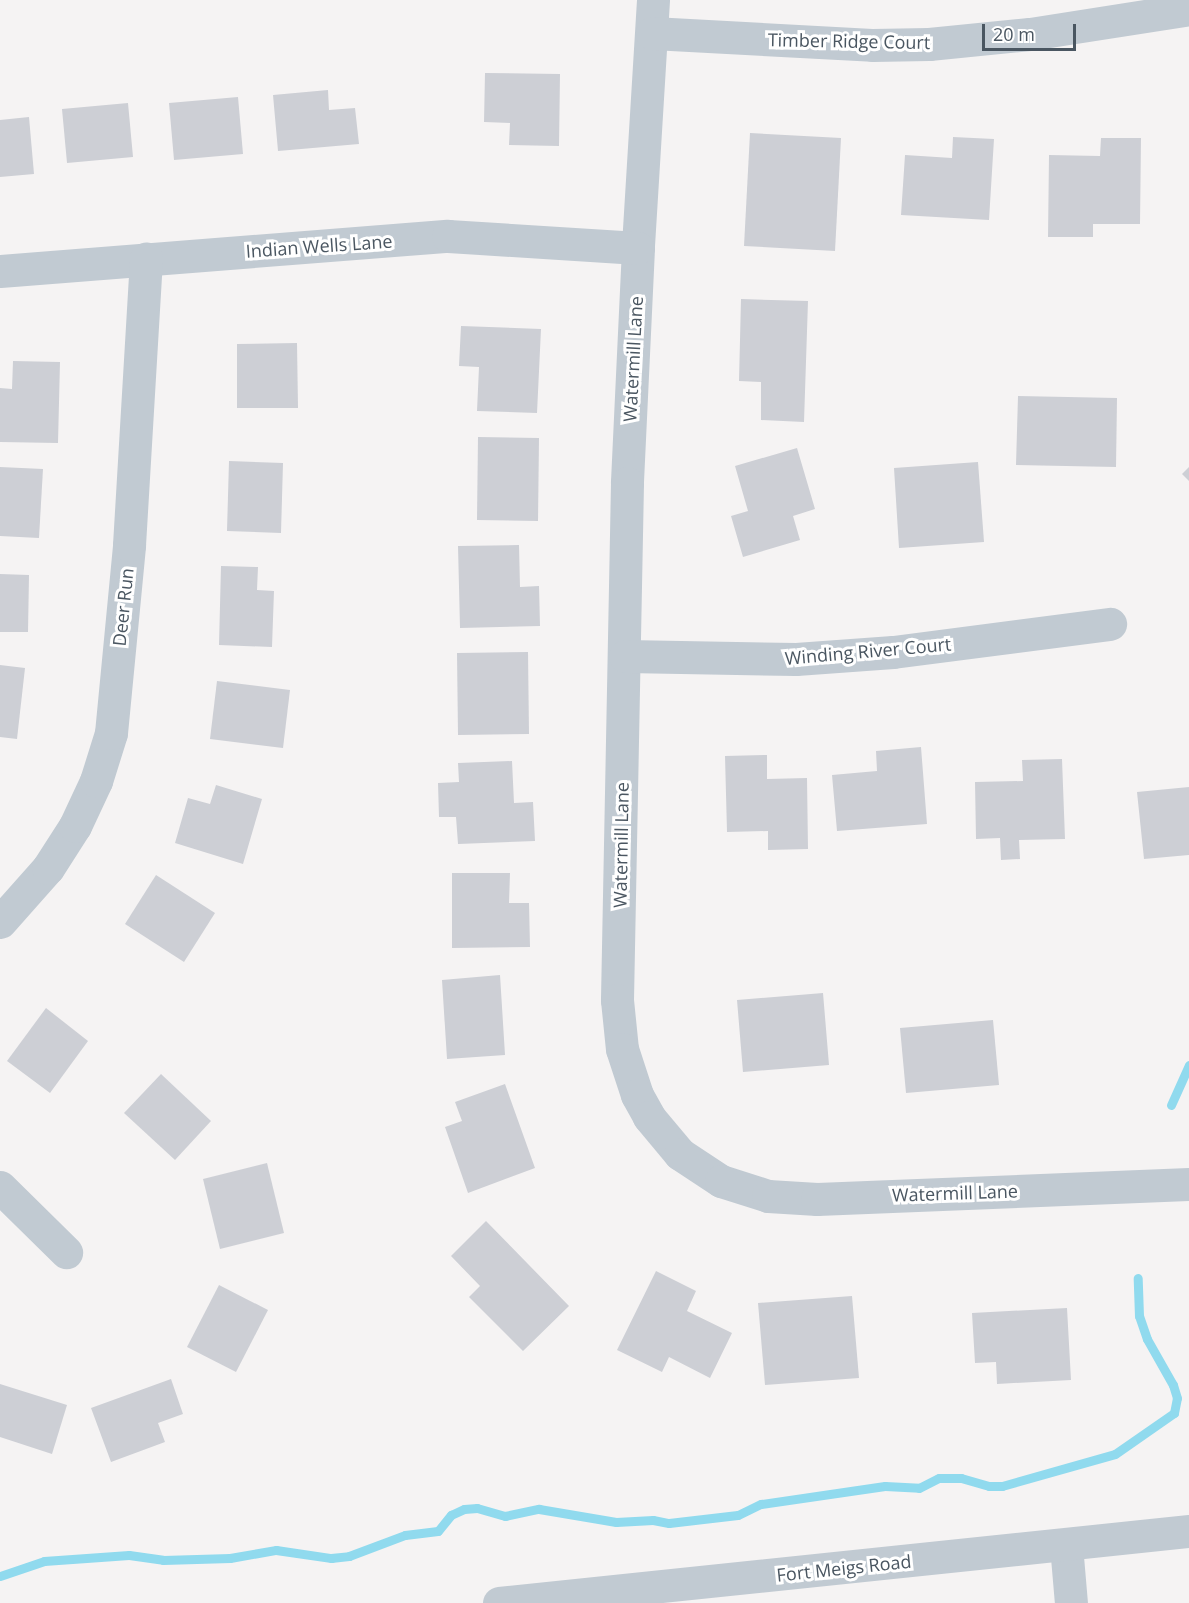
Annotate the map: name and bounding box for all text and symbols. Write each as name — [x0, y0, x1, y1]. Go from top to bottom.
scale bar — [985, 12, 1080, 50]
text: 20 m — [993, 22, 1035, 46]
street label: Timber Ridge Court — [768, 29, 930, 53]
street label: Indian Wells Lane — [245, 230, 393, 262]
street label: Watermill Lane — [619, 296, 647, 422]
street label: Deer Run — [108, 567, 138, 647]
street label: Winding River Court — [784, 633, 952, 669]
street label: Watermill Lane — [609, 782, 633, 908]
street label: Watermill Lane — [892, 1180, 1018, 1206]
street label: Fort Meigs Road — [776, 1550, 912, 1586]

